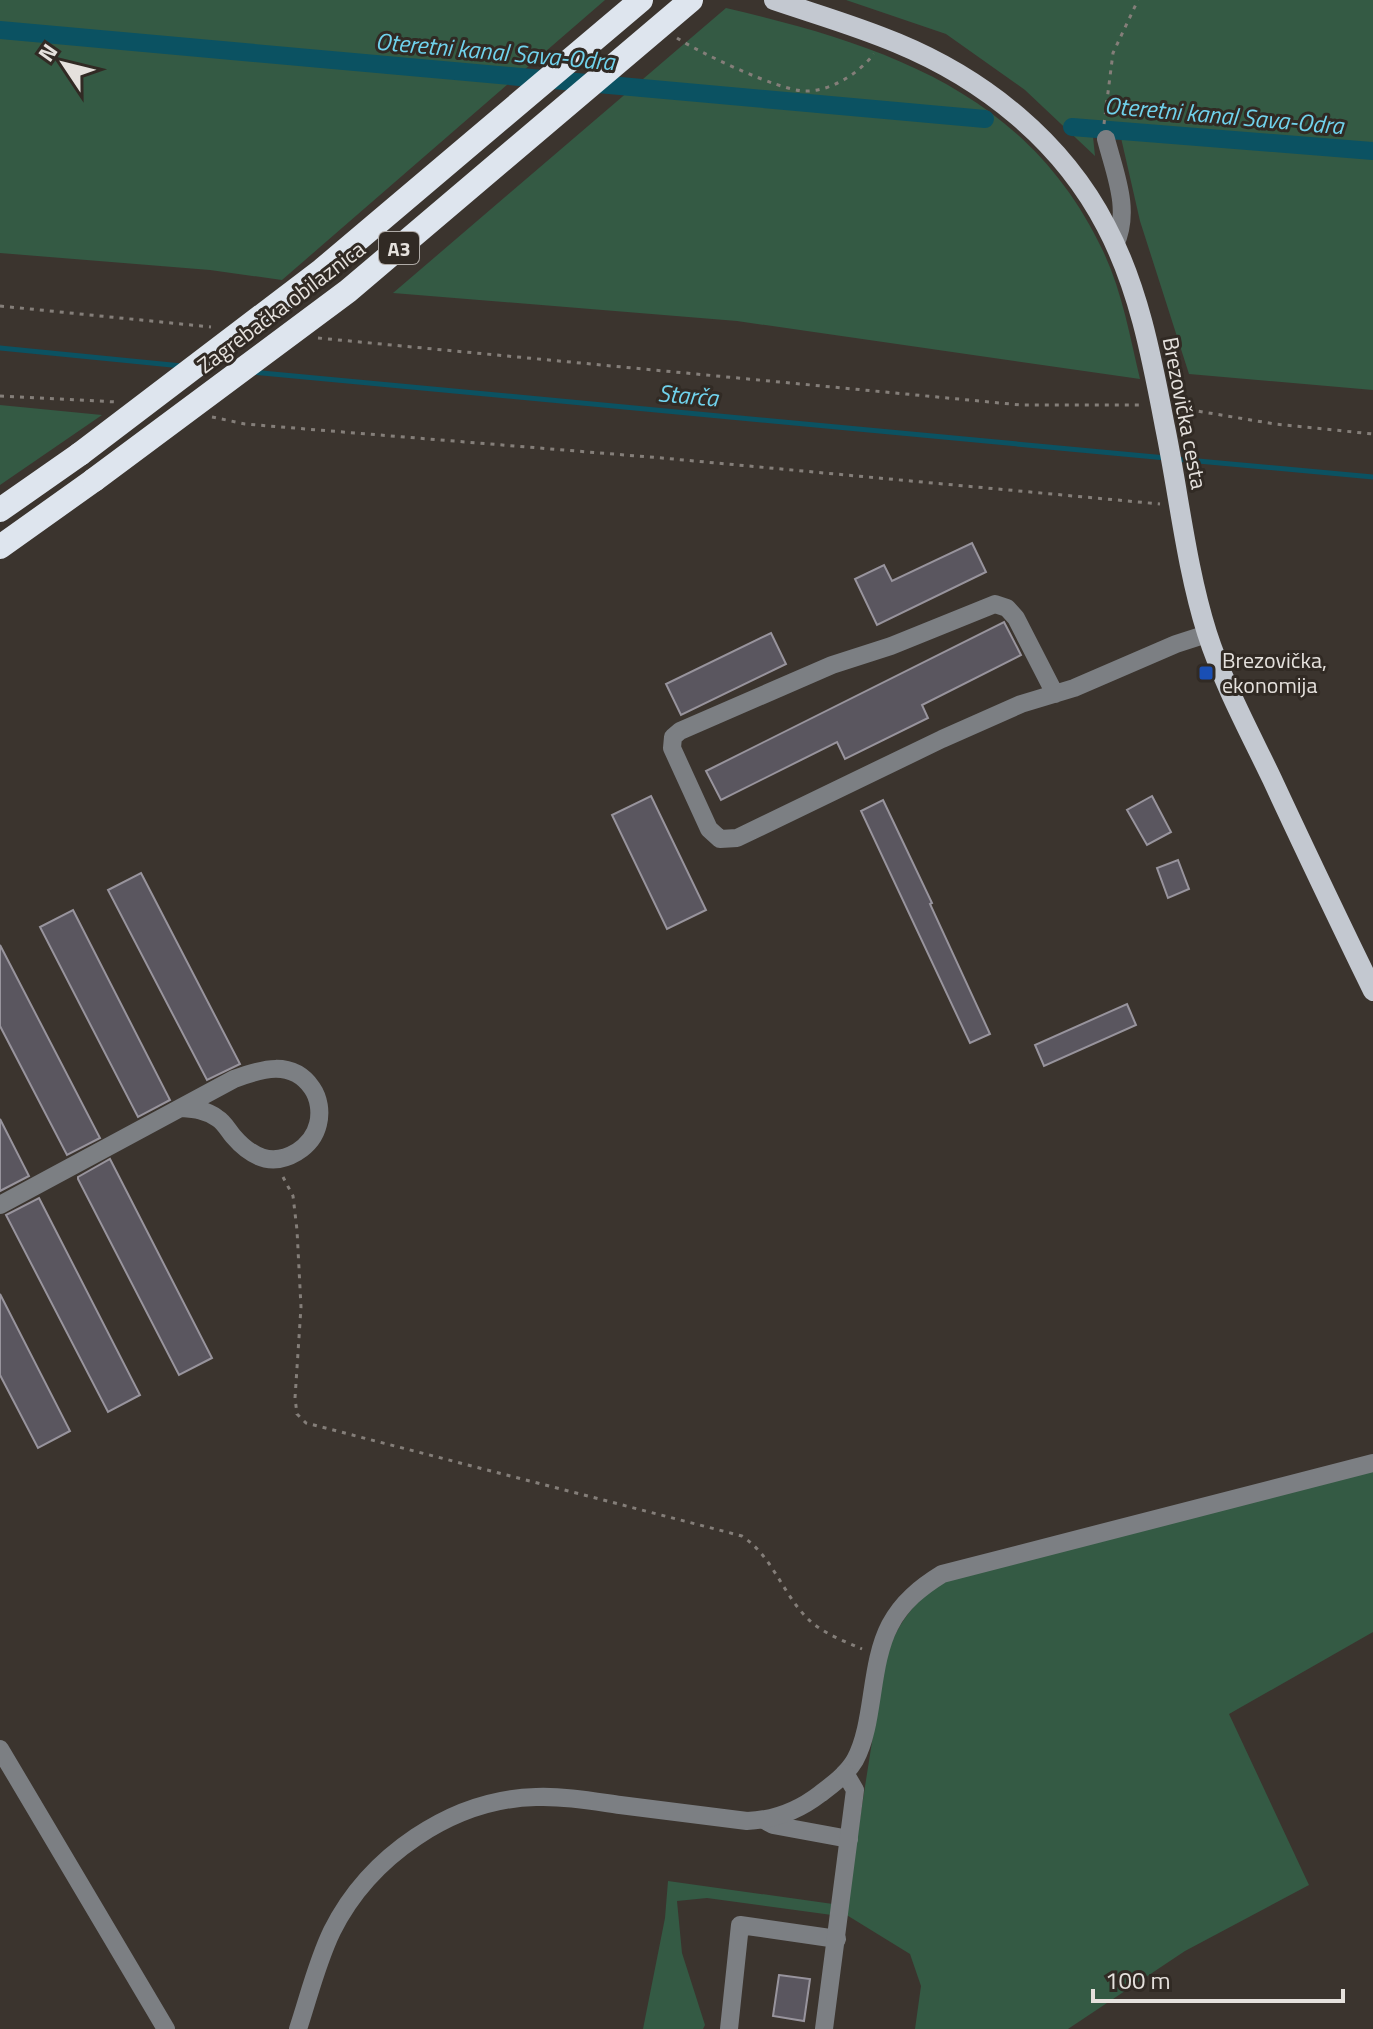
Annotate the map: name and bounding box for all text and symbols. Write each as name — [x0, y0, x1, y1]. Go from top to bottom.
water label: Oteretni kanal Sava-Odra — [374, 23, 618, 80]
north arrow — [24, 24, 104, 104]
text: N — [29, 37, 66, 69]
water label: Oteretni kanal Sava-Odra — [1103, 87, 1347, 144]
street label: Zagrebačka obilaznica — [190, 232, 372, 382]
road number: A3 — [379, 232, 419, 264]
street label: Brezovička cesta — [1154, 334, 1216, 492]
water label: Starča — [656, 374, 722, 416]
place label: Brezovička, ekonomija — [1222, 643, 1327, 702]
marker: Brezovička, ekonomija — [1197, 664, 1215, 682]
scale bar — [1093, 1953, 1343, 2003]
text: 100 m — [1105, 1962, 1171, 1998]

